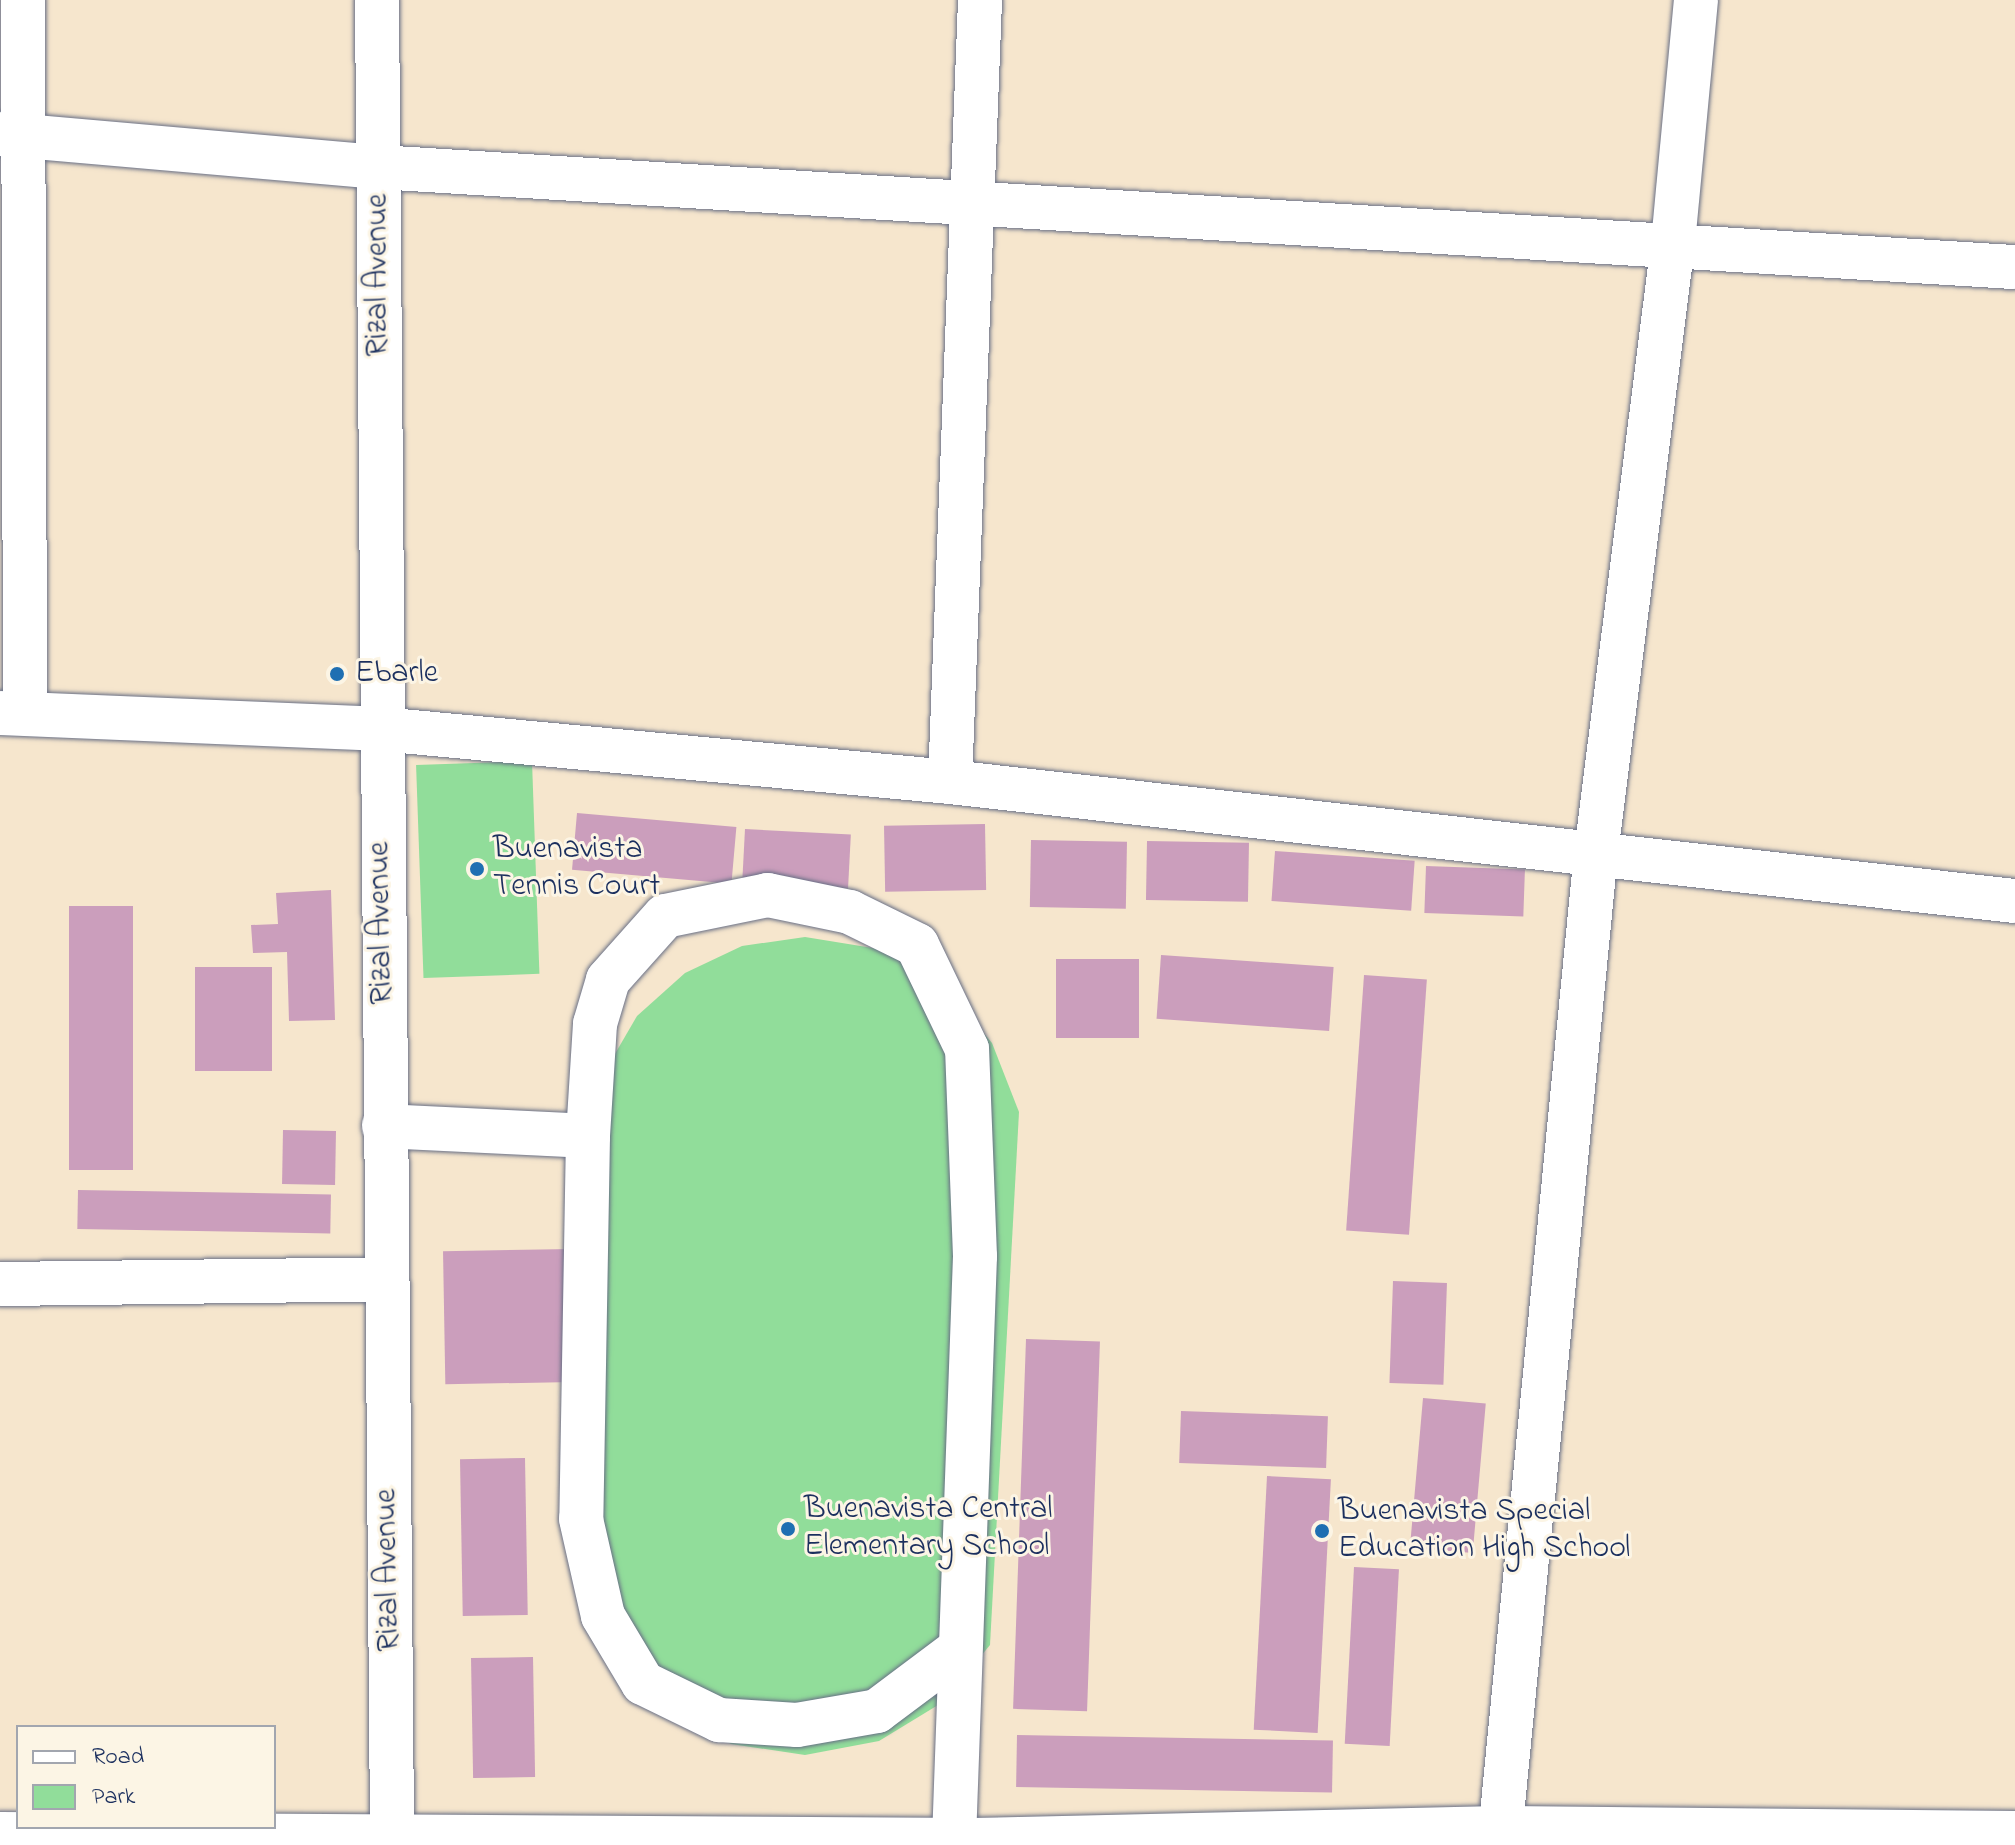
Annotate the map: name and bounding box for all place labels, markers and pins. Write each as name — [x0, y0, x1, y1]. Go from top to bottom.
place label: Ebarle — [355, 655, 438, 693]
marker: Ebarle — [326, 663, 348, 685]
place label: Buenavista Tennis Court — [493, 832, 660, 907]
marker: Buenavista Tennis Court — [468, 860, 486, 878]
place label: Buenavista Central Elementary School — [804, 1492, 1053, 1567]
place label: Buenavista Special Education High School — [1338, 1494, 1630, 1569]
marker: Buenavista Central Elementary School — [779, 1520, 797, 1538]
marker: Buenavista Special Education High School — [1313, 1522, 1331, 1540]

